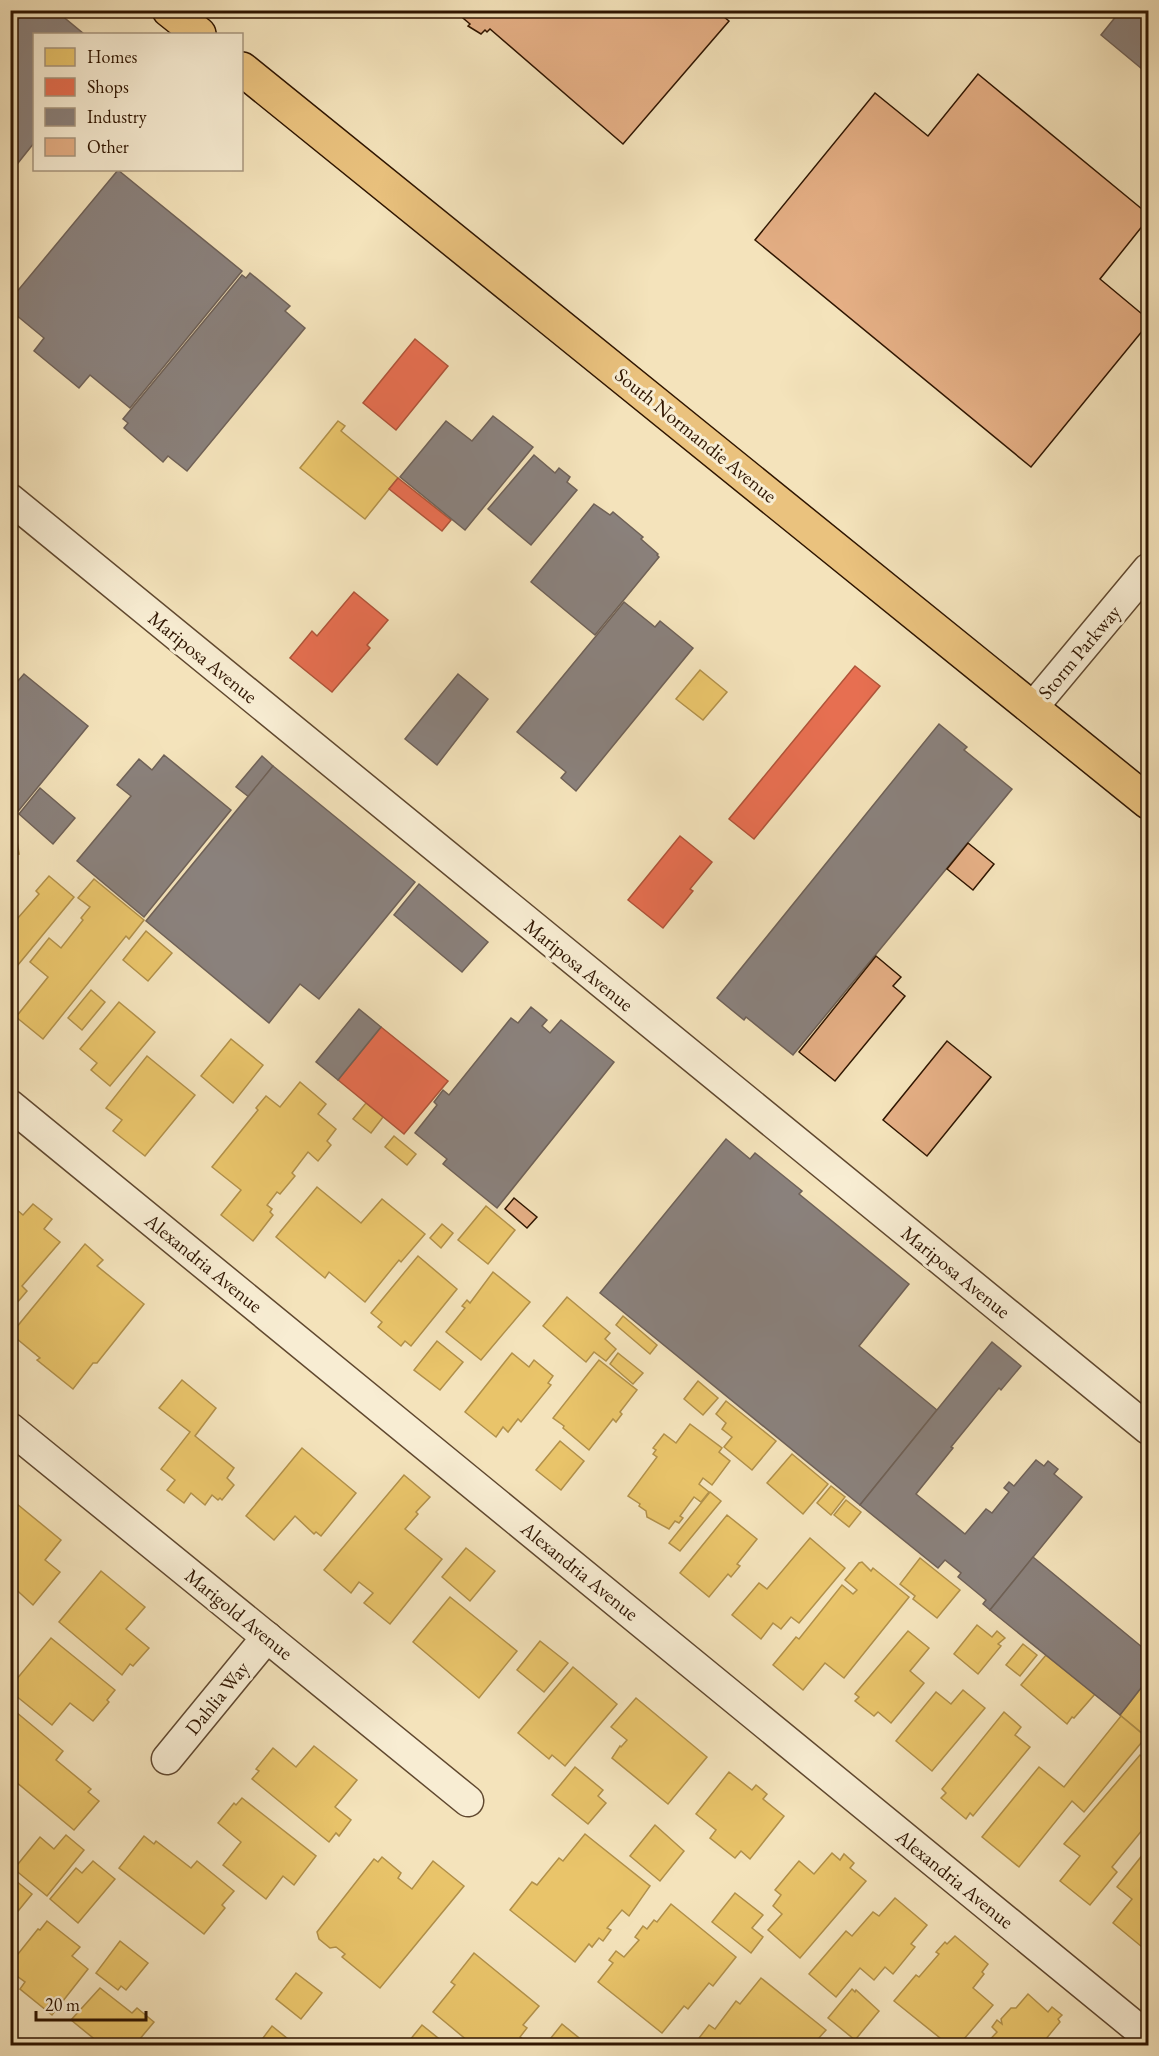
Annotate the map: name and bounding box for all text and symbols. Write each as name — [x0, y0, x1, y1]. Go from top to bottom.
legend — [33, 33, 243, 171]
text: Homes — [87, 45, 138, 68]
text: Shops — [87, 75, 129, 98]
text: Industry — [87, 105, 147, 128]
text: Other — [87, 135, 129, 158]
street label: South Normandie Avenue — [610, 362, 782, 508]
street label: Storm Parkway — [1032, 599, 1126, 705]
street label: Mariposa Avenue — [143, 605, 263, 709]
street label: Mariposa Avenue — [519, 913, 639, 1017]
street label: Alexandria Avenue — [139, 1207, 268, 1319]
street label: Mariposa Avenue — [896, 1220, 1016, 1324]
street label: Alexandria Avenue — [515, 1515, 644, 1627]
street label: Marigold Avenue — [180, 1562, 299, 1666]
street label: Dahlia Way — [179, 1655, 255, 1740]
street label: Alexandria Avenue — [890, 1823, 1019, 1935]
scale bar — [36, 1984, 146, 2022]
text: 20 m — [45, 1993, 80, 2016]

